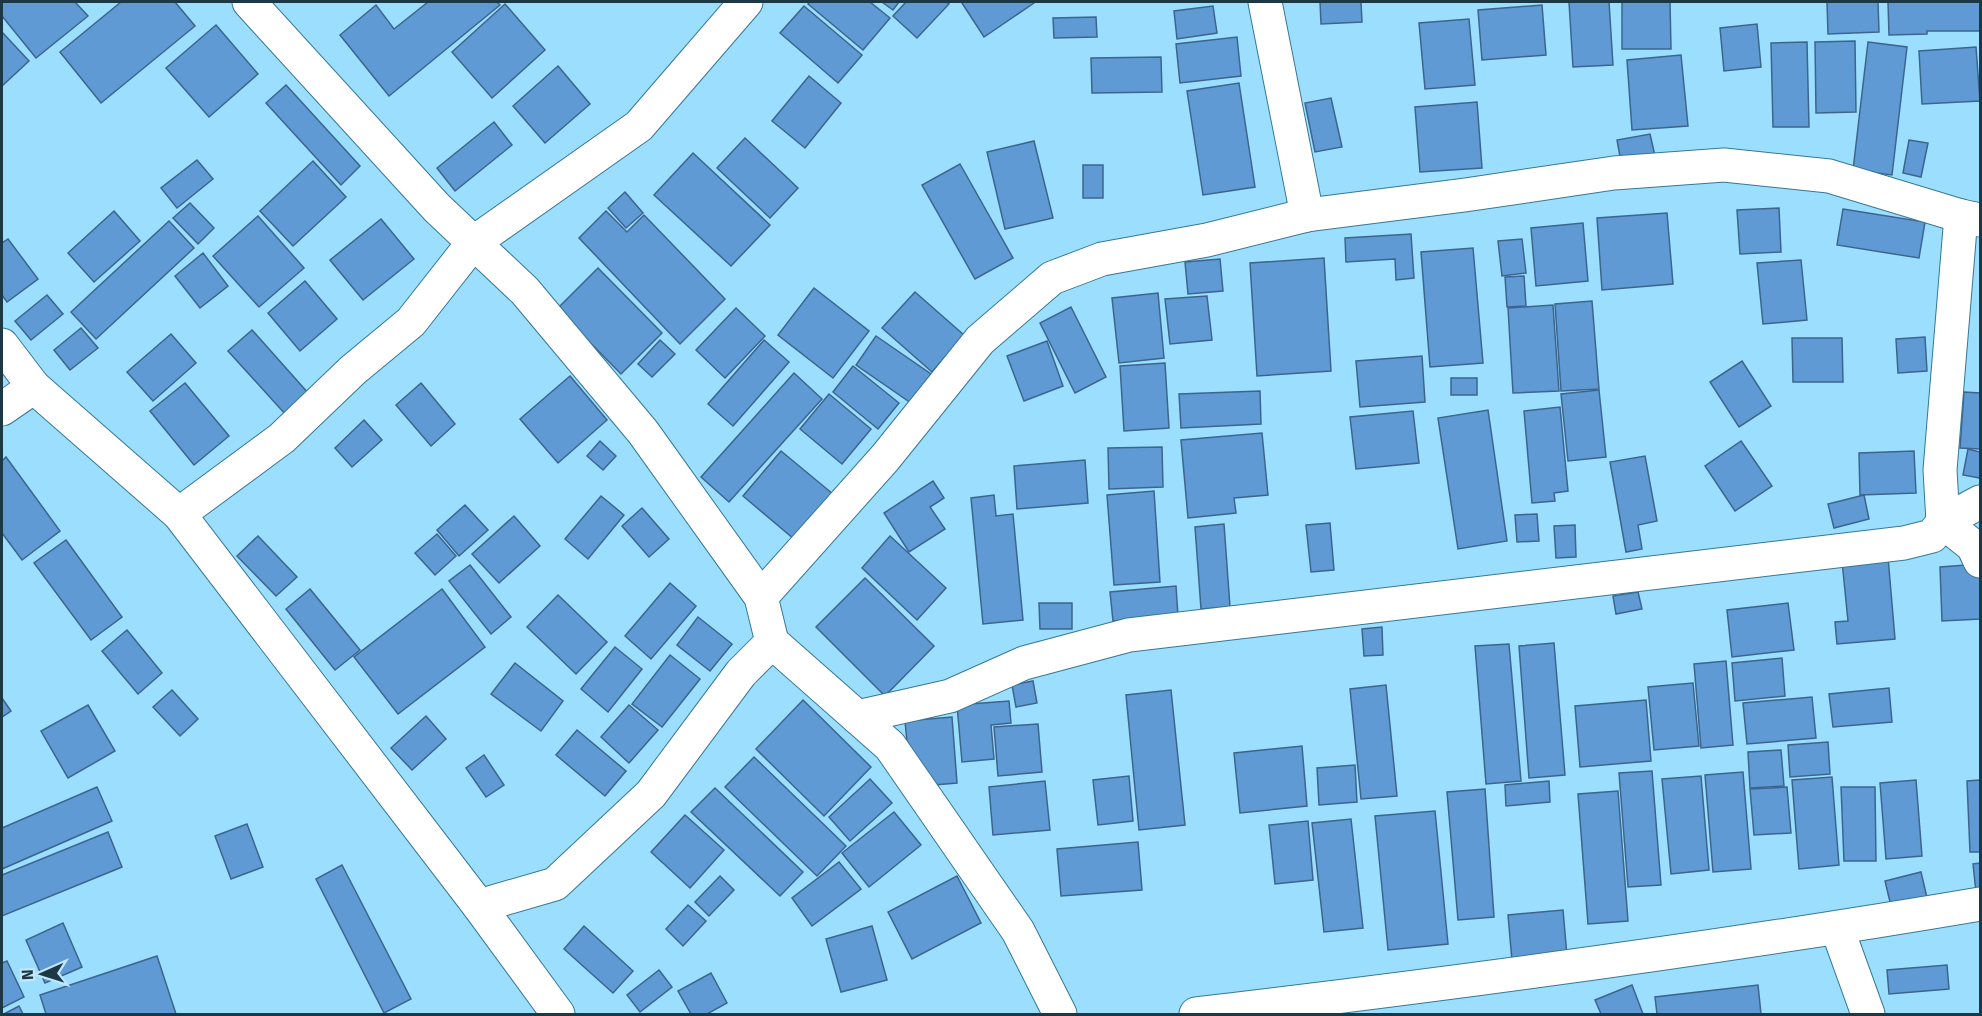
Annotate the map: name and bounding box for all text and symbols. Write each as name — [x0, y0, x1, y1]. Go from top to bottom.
north arrow — [12, 944, 72, 1004]
text: N — [18, 969, 37, 981]

